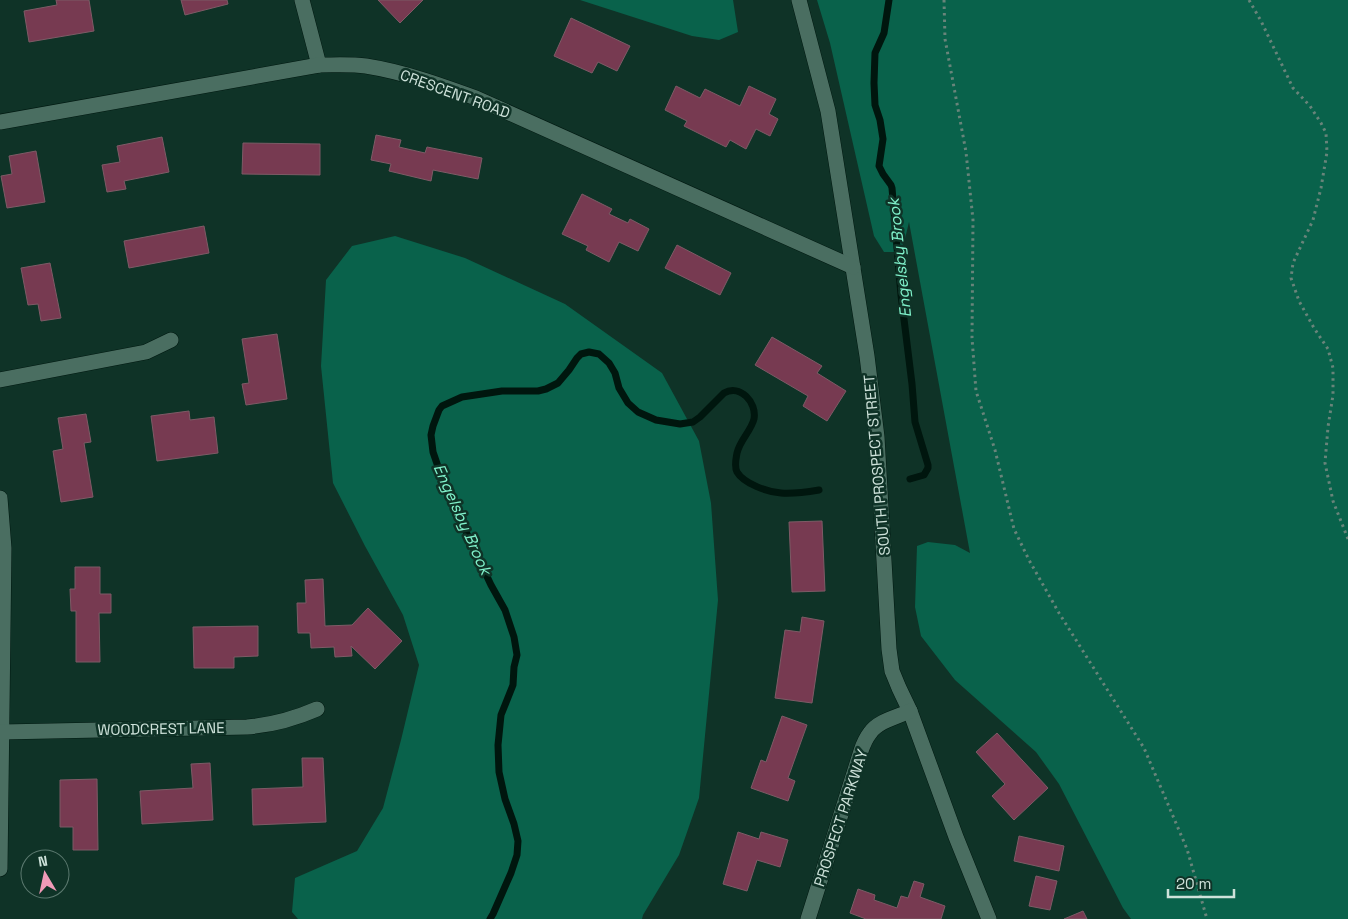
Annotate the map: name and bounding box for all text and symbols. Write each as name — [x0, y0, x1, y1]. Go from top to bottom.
street label: CRESCENT ROAD — [398, 65, 513, 122]
water label: Engelsby Brook — [883, 195, 916, 319]
street label: SOUTH PROSPECT STREET — [859, 374, 894, 556]
water label: Engelsby Brook — [429, 460, 497, 580]
street label: WOODCREST LANE — [97, 718, 225, 739]
street label: PROSPECT PARKWAY — [809, 747, 872, 889]
north arrow — [20, 849, 70, 899]
text: N — [37, 852, 49, 871]
scale bar — [1168, 866, 1234, 898]
text: 20 m — [1176, 874, 1211, 893]

